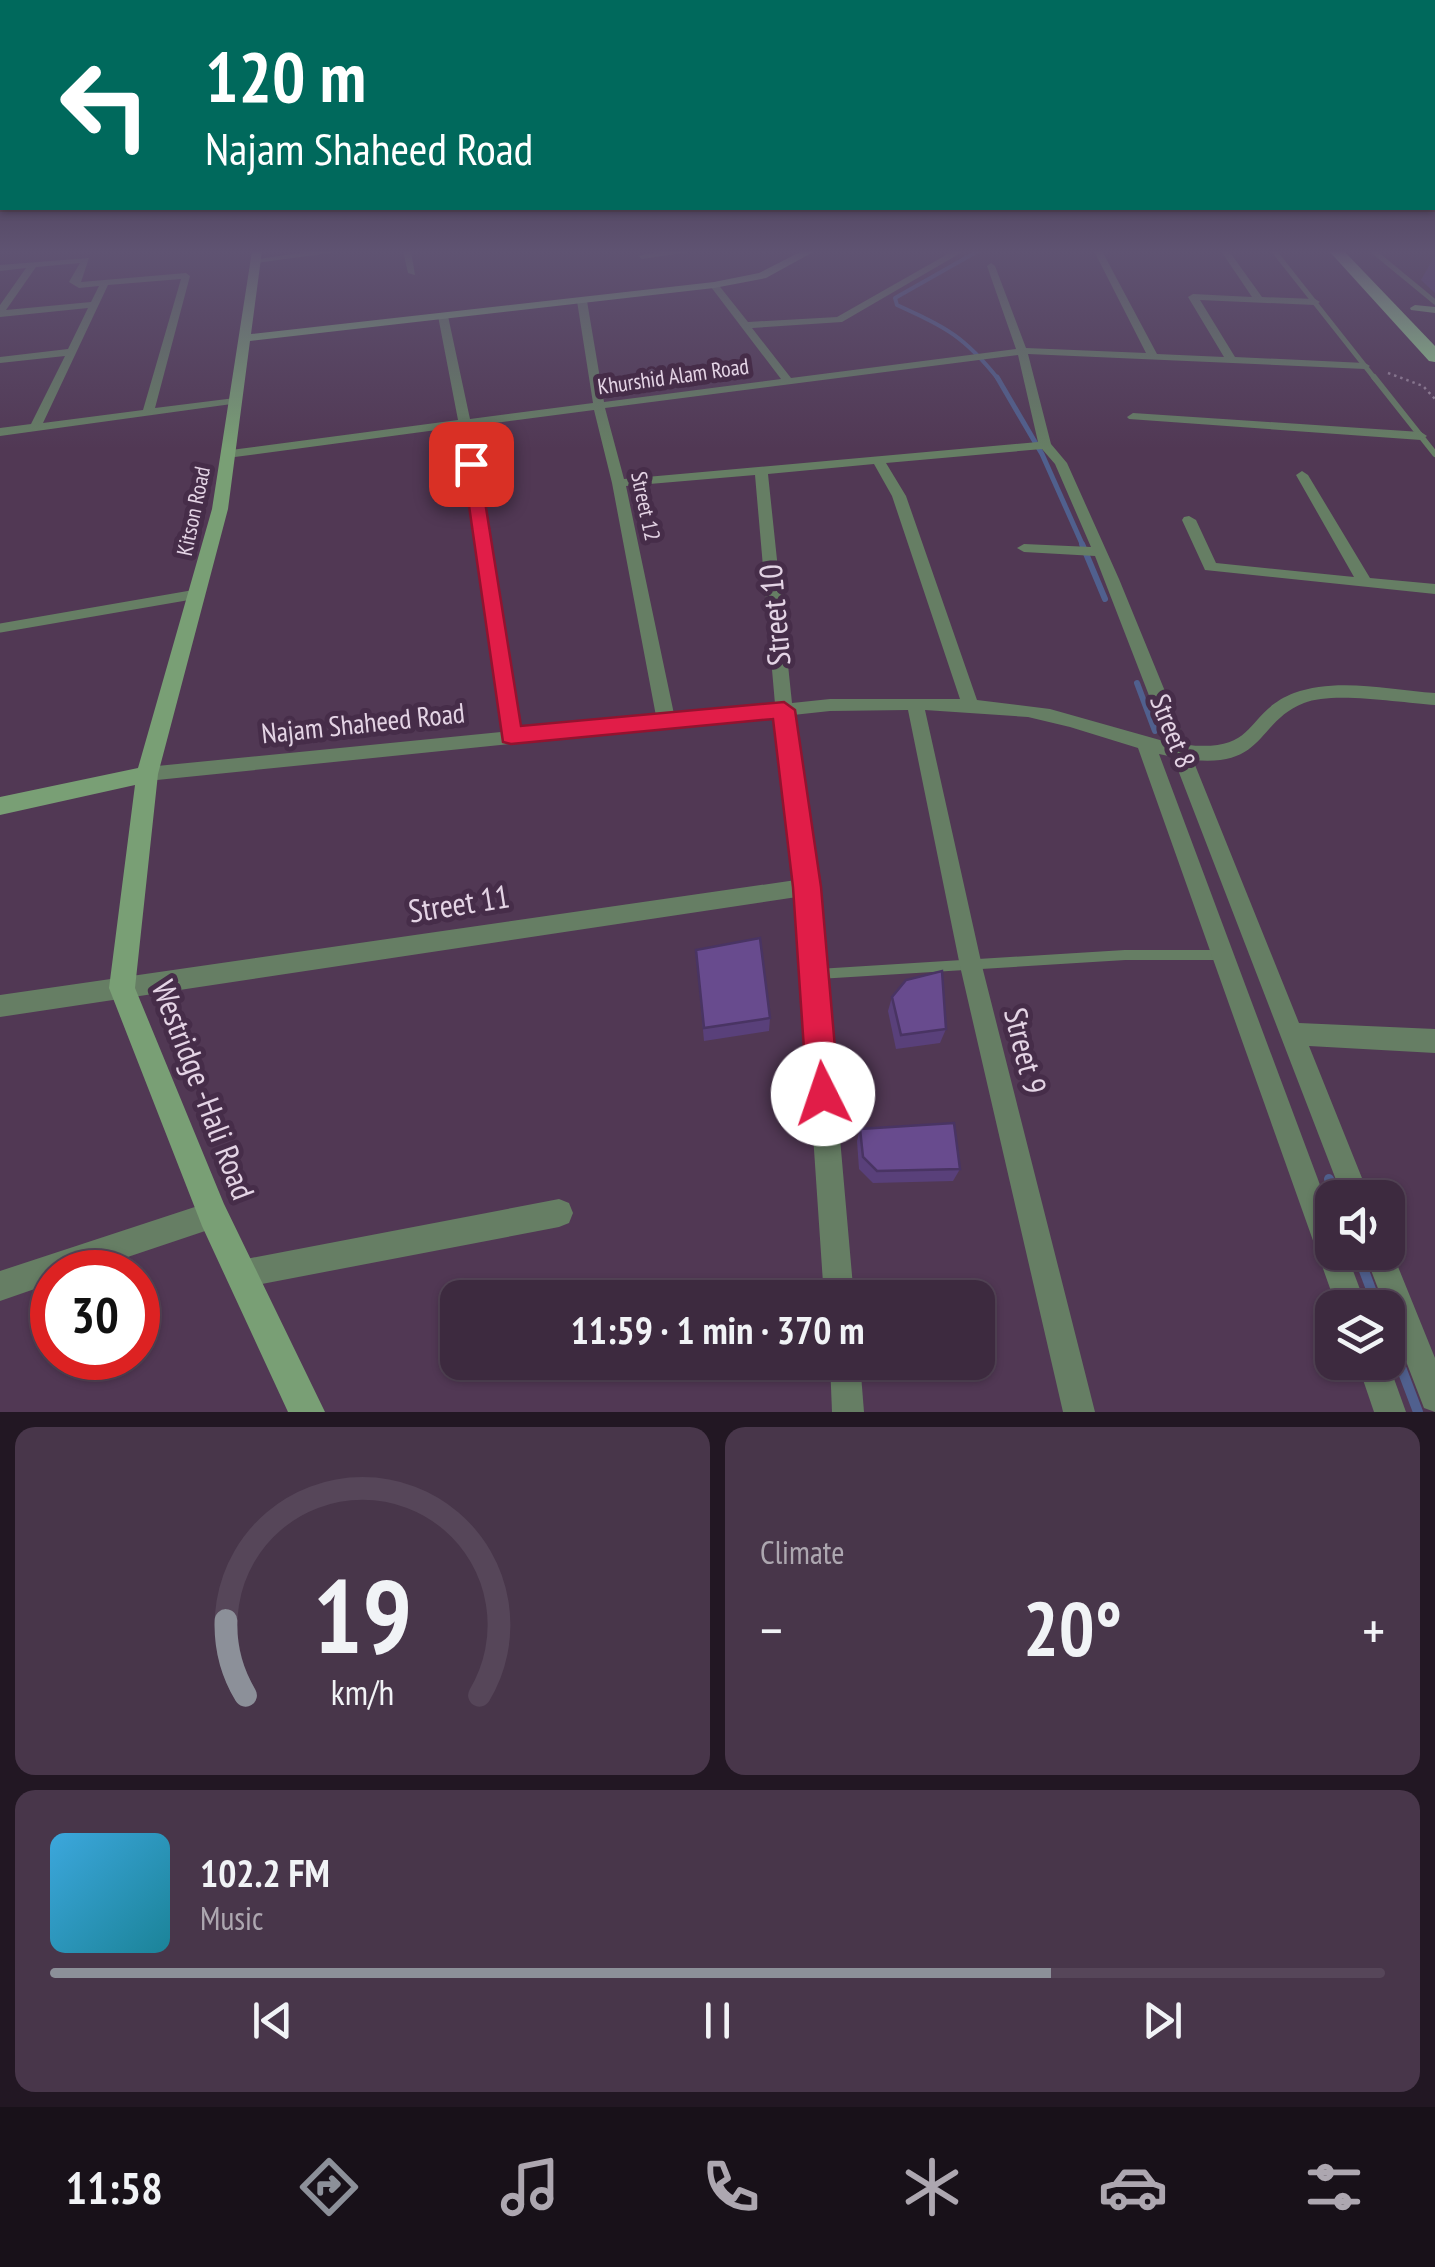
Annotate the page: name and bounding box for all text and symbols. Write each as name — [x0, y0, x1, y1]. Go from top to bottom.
text: 120 m — [205, 31, 366, 121]
icon: left — [40, 40, 170, 170]
text: Najam Shaheed Road — [205, 119, 533, 177]
street label: Khurshid Alam Road — [596, 352, 750, 400]
pin — [429, 422, 514, 507]
icon: arrive — [444, 437, 499, 492]
street label: Kitson Road — [170, 464, 216, 558]
street label: Street 12 — [625, 469, 667, 543]
street label: Street 10 — [749, 563, 799, 668]
street label: Street 8 — [1142, 688, 1205, 773]
street label: Najam Shaheed Road — [259, 693, 466, 752]
street label: Street 11 — [405, 874, 512, 932]
street label: Westridge -Hali Road — [143, 974, 265, 1205]
street label: Street 9 — [995, 1003, 1057, 1098]
position arrow — [771, 1042, 875, 1146]
map controls — [1315, 1180, 1405, 1380]
button: sound — [1315, 1180, 1405, 1270]
speed limit sign: 30 — [30, 1250, 160, 1380]
button: layers — [1315, 1290, 1405, 1380]
text: 11:59 · 1 min · 370 m — [571, 1305, 864, 1354]
text: Climate — [760, 1531, 844, 1573]
text: 19 — [313, 1547, 412, 1682]
text: 20° — [1023, 1580, 1122, 1677]
text: − — [760, 1594, 783, 1665]
text: + — [1362, 1594, 1385, 1665]
text: km/h — [331, 1669, 394, 1715]
text: 102.2 FM — [200, 1848, 330, 1897]
text: Music — [200, 1897, 263, 1939]
icon: previous — [245, 1993, 300, 2048]
icon: pause — [690, 1993, 745, 2048]
icon: next — [1135, 1993, 1190, 2048]
icon: directions — [294, 2152, 364, 2222]
icon: music — [495, 2152, 565, 2222]
icon: phone — [696, 2152, 766, 2222]
icon: climate — [897, 2152, 967, 2222]
icon: car — [1098, 2152, 1168, 2222]
icon: filters — [1299, 2152, 1369, 2222]
text: 11:58 — [66, 2158, 163, 2216]

